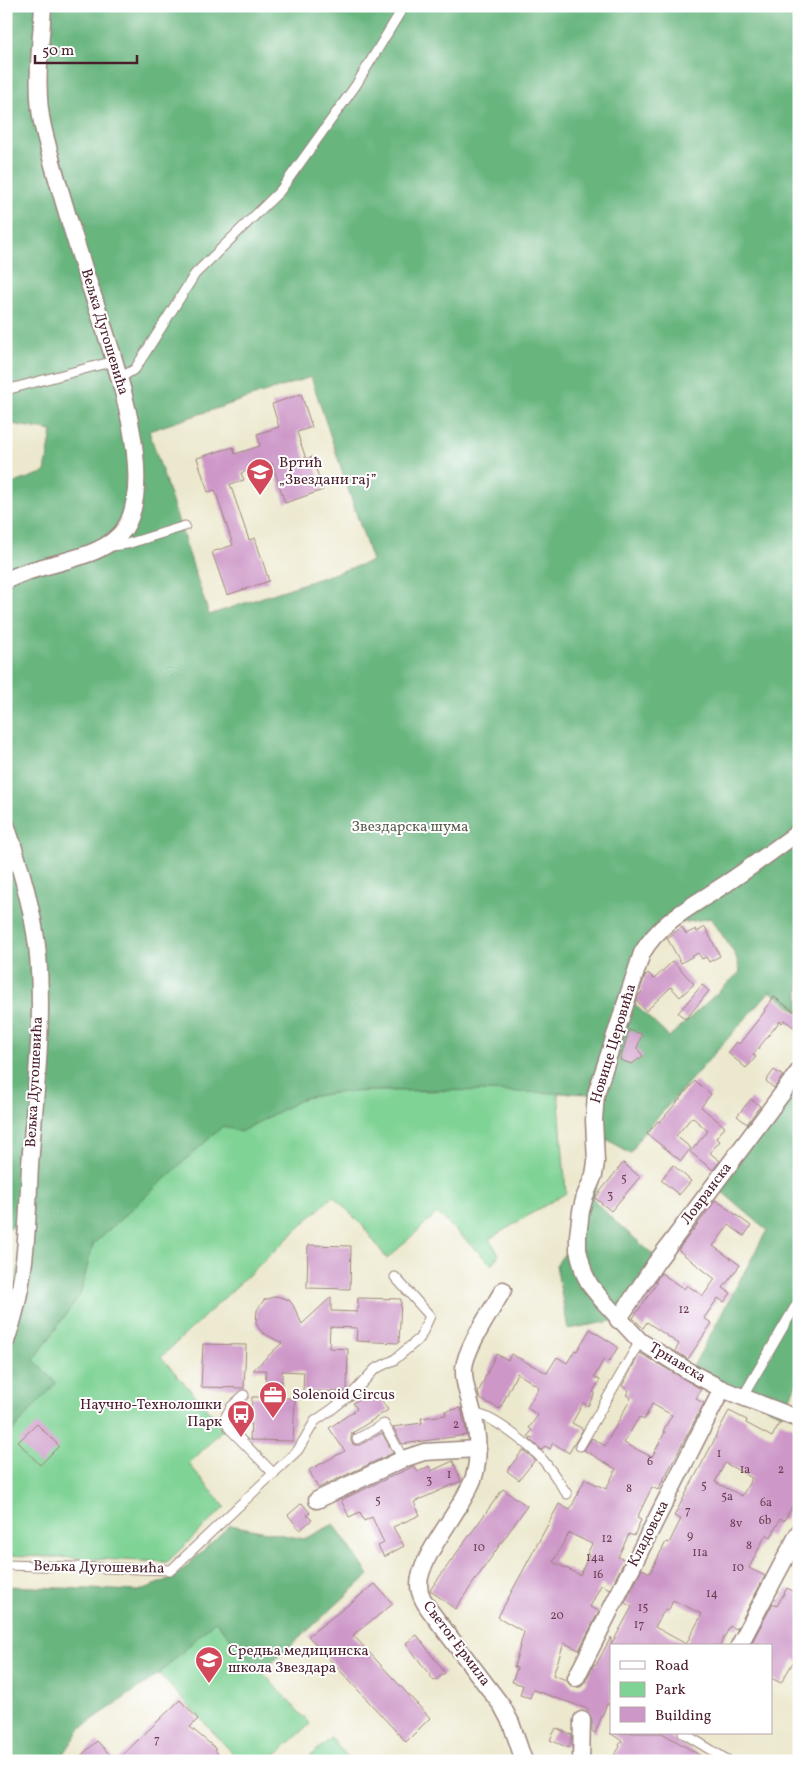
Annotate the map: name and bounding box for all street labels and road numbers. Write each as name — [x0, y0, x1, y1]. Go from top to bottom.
street label: Вељка Дугошевића — [75, 266, 133, 398]
street label: Новице Церовића — [586, 982, 642, 1106]
street label: Вељка Дугошевића — [21, 1016, 49, 1148]
street label: Ловранска — [677, 1158, 737, 1230]
street label: Трнавска — [645, 1338, 709, 1388]
street label: Кладовска — [623, 1497, 675, 1571]
street label: Вељка Дугошевића — [33, 1556, 165, 1580]
street label: Светог Ермила — [417, 1597, 495, 1691]

